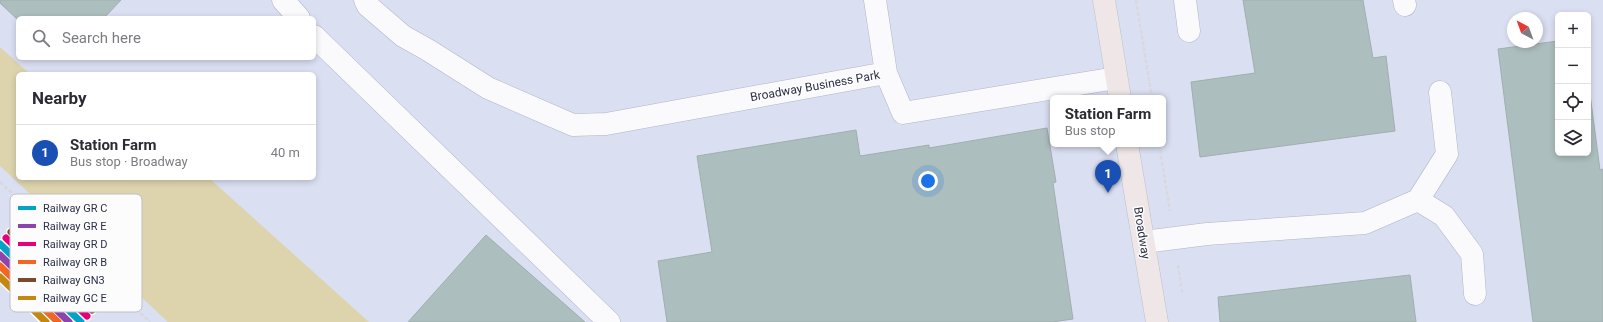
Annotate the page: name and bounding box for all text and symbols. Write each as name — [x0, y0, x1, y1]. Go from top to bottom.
north arrow — [1507, 12, 1543, 48]
map controls — [1555, 12, 1591, 156]
button: + — [1555, 12, 1591, 48]
search box — [16, 16, 316, 60]
icon: search — [30, 27, 52, 49]
text: Search here — [62, 29, 141, 47]
button: − — [1555, 48, 1591, 84]
street label: Broadway Business Park — [749, 68, 882, 104]
button: locate — [1555, 84, 1591, 120]
text: Nearby — [32, 88, 87, 108]
popup — [1050, 95, 1166, 147]
text: Station Farm — [1065, 105, 1151, 123]
button: layers — [1555, 120, 1591, 156]
text: Bus stop — [1065, 123, 1116, 138]
text: Station Farm — [70, 136, 156, 154]
text: 1 — [41, 145, 49, 160]
text: 40 m — [271, 145, 300, 160]
text: Bus stop · Broadway — [70, 154, 188, 169]
pin: 1 — [1095, 160, 1121, 193]
your location — [918, 171, 938, 191]
legend — [10, 194, 142, 312]
text: Railway GR C — [43, 202, 107, 215]
street label: Broadway — [1131, 206, 1153, 260]
text: Railway GR E — [43, 220, 106, 233]
text: Railway GR D — [43, 238, 107, 251]
text: Railway GR B — [43, 256, 107, 269]
text: Railway GN3 — [43, 274, 105, 287]
text: Railway GC E — [43, 292, 107, 305]

